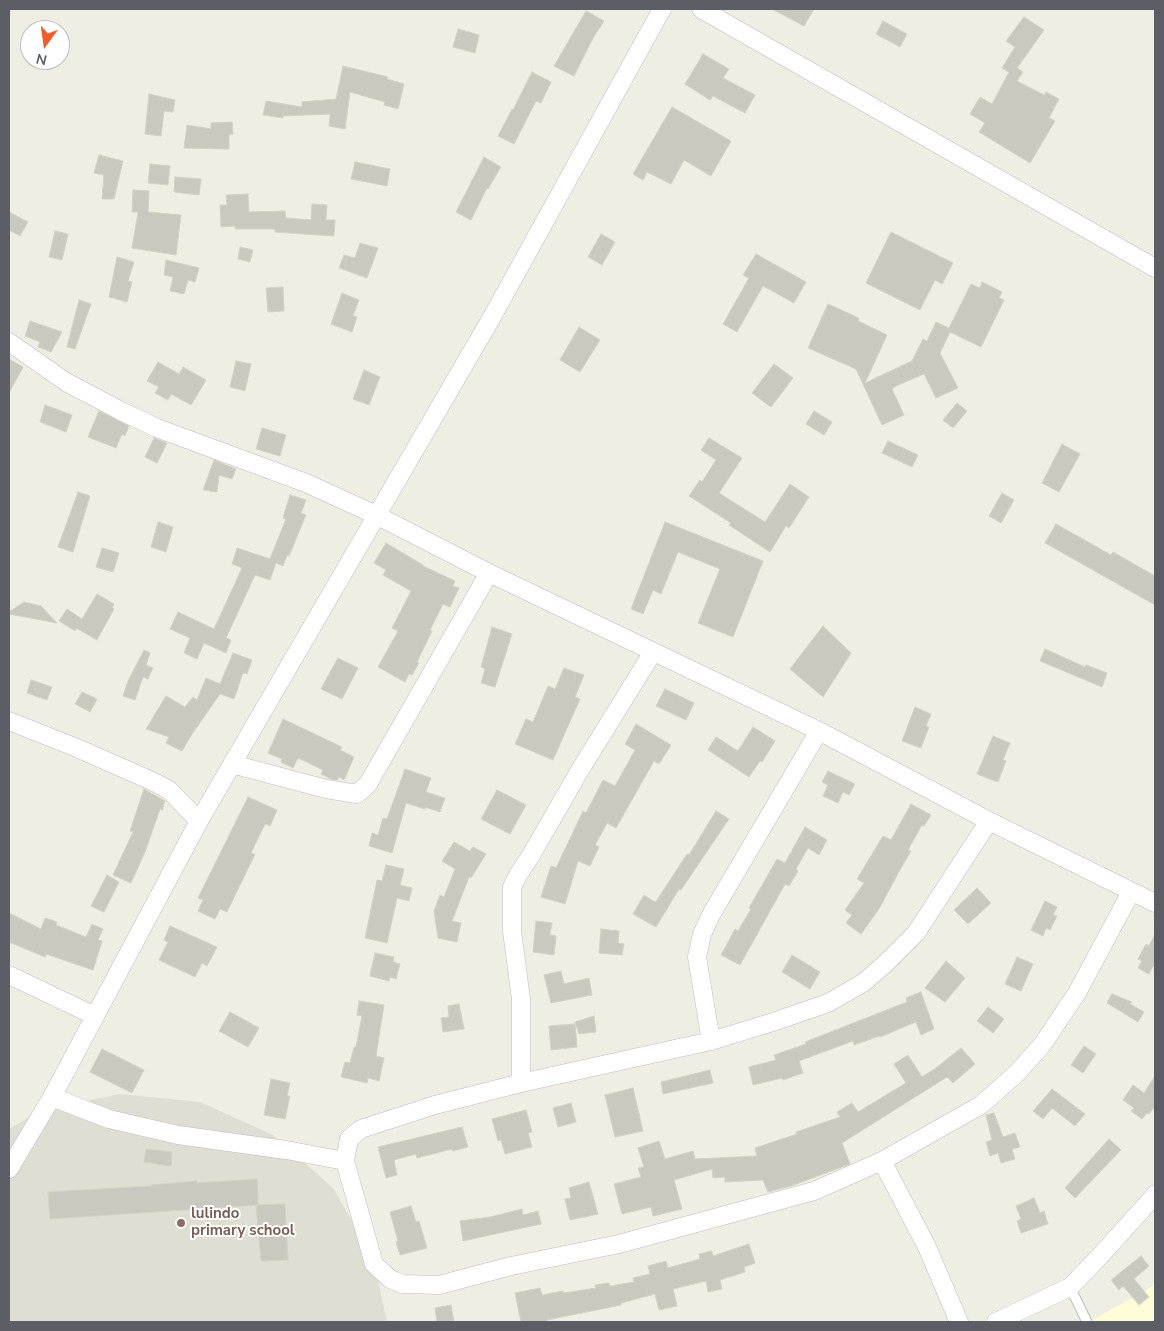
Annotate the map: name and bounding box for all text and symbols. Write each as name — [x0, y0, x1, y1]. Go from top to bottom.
north arrow — [20, 20, 70, 70]
text: N — [34, 49, 49, 70]
place label: lulindo primary school — [191, 1205, 295, 1240]
marker: lulindo primary school — [175, 1217, 187, 1229]

